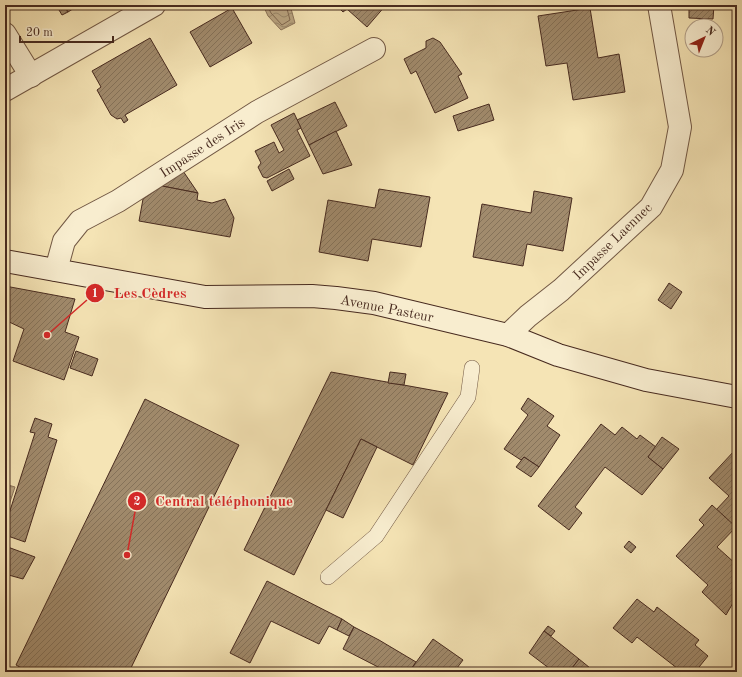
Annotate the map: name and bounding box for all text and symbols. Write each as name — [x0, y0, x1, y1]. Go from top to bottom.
scale bar — [20, 18, 113, 44]
north arrow — [684, 18, 724, 58]
text: N — [703, 25, 717, 39]
text: 20 m — [26, 27, 53, 39]
street label: Impasse des Iris — [158, 115, 248, 180]
street label: Impasse Laennec — [571, 201, 655, 283]
callout: Les Cèdres — [85, 279, 194, 306]
text: Les Cèdres — [114, 287, 186, 302]
text: 1 — [92, 288, 98, 300]
street label: Avenue Pasteur — [339, 293, 435, 325]
callout: Central téléphonique — [127, 487, 301, 514]
text: Central téléphonique — [155, 495, 293, 510]
text: 2 — [134, 496, 141, 508]

